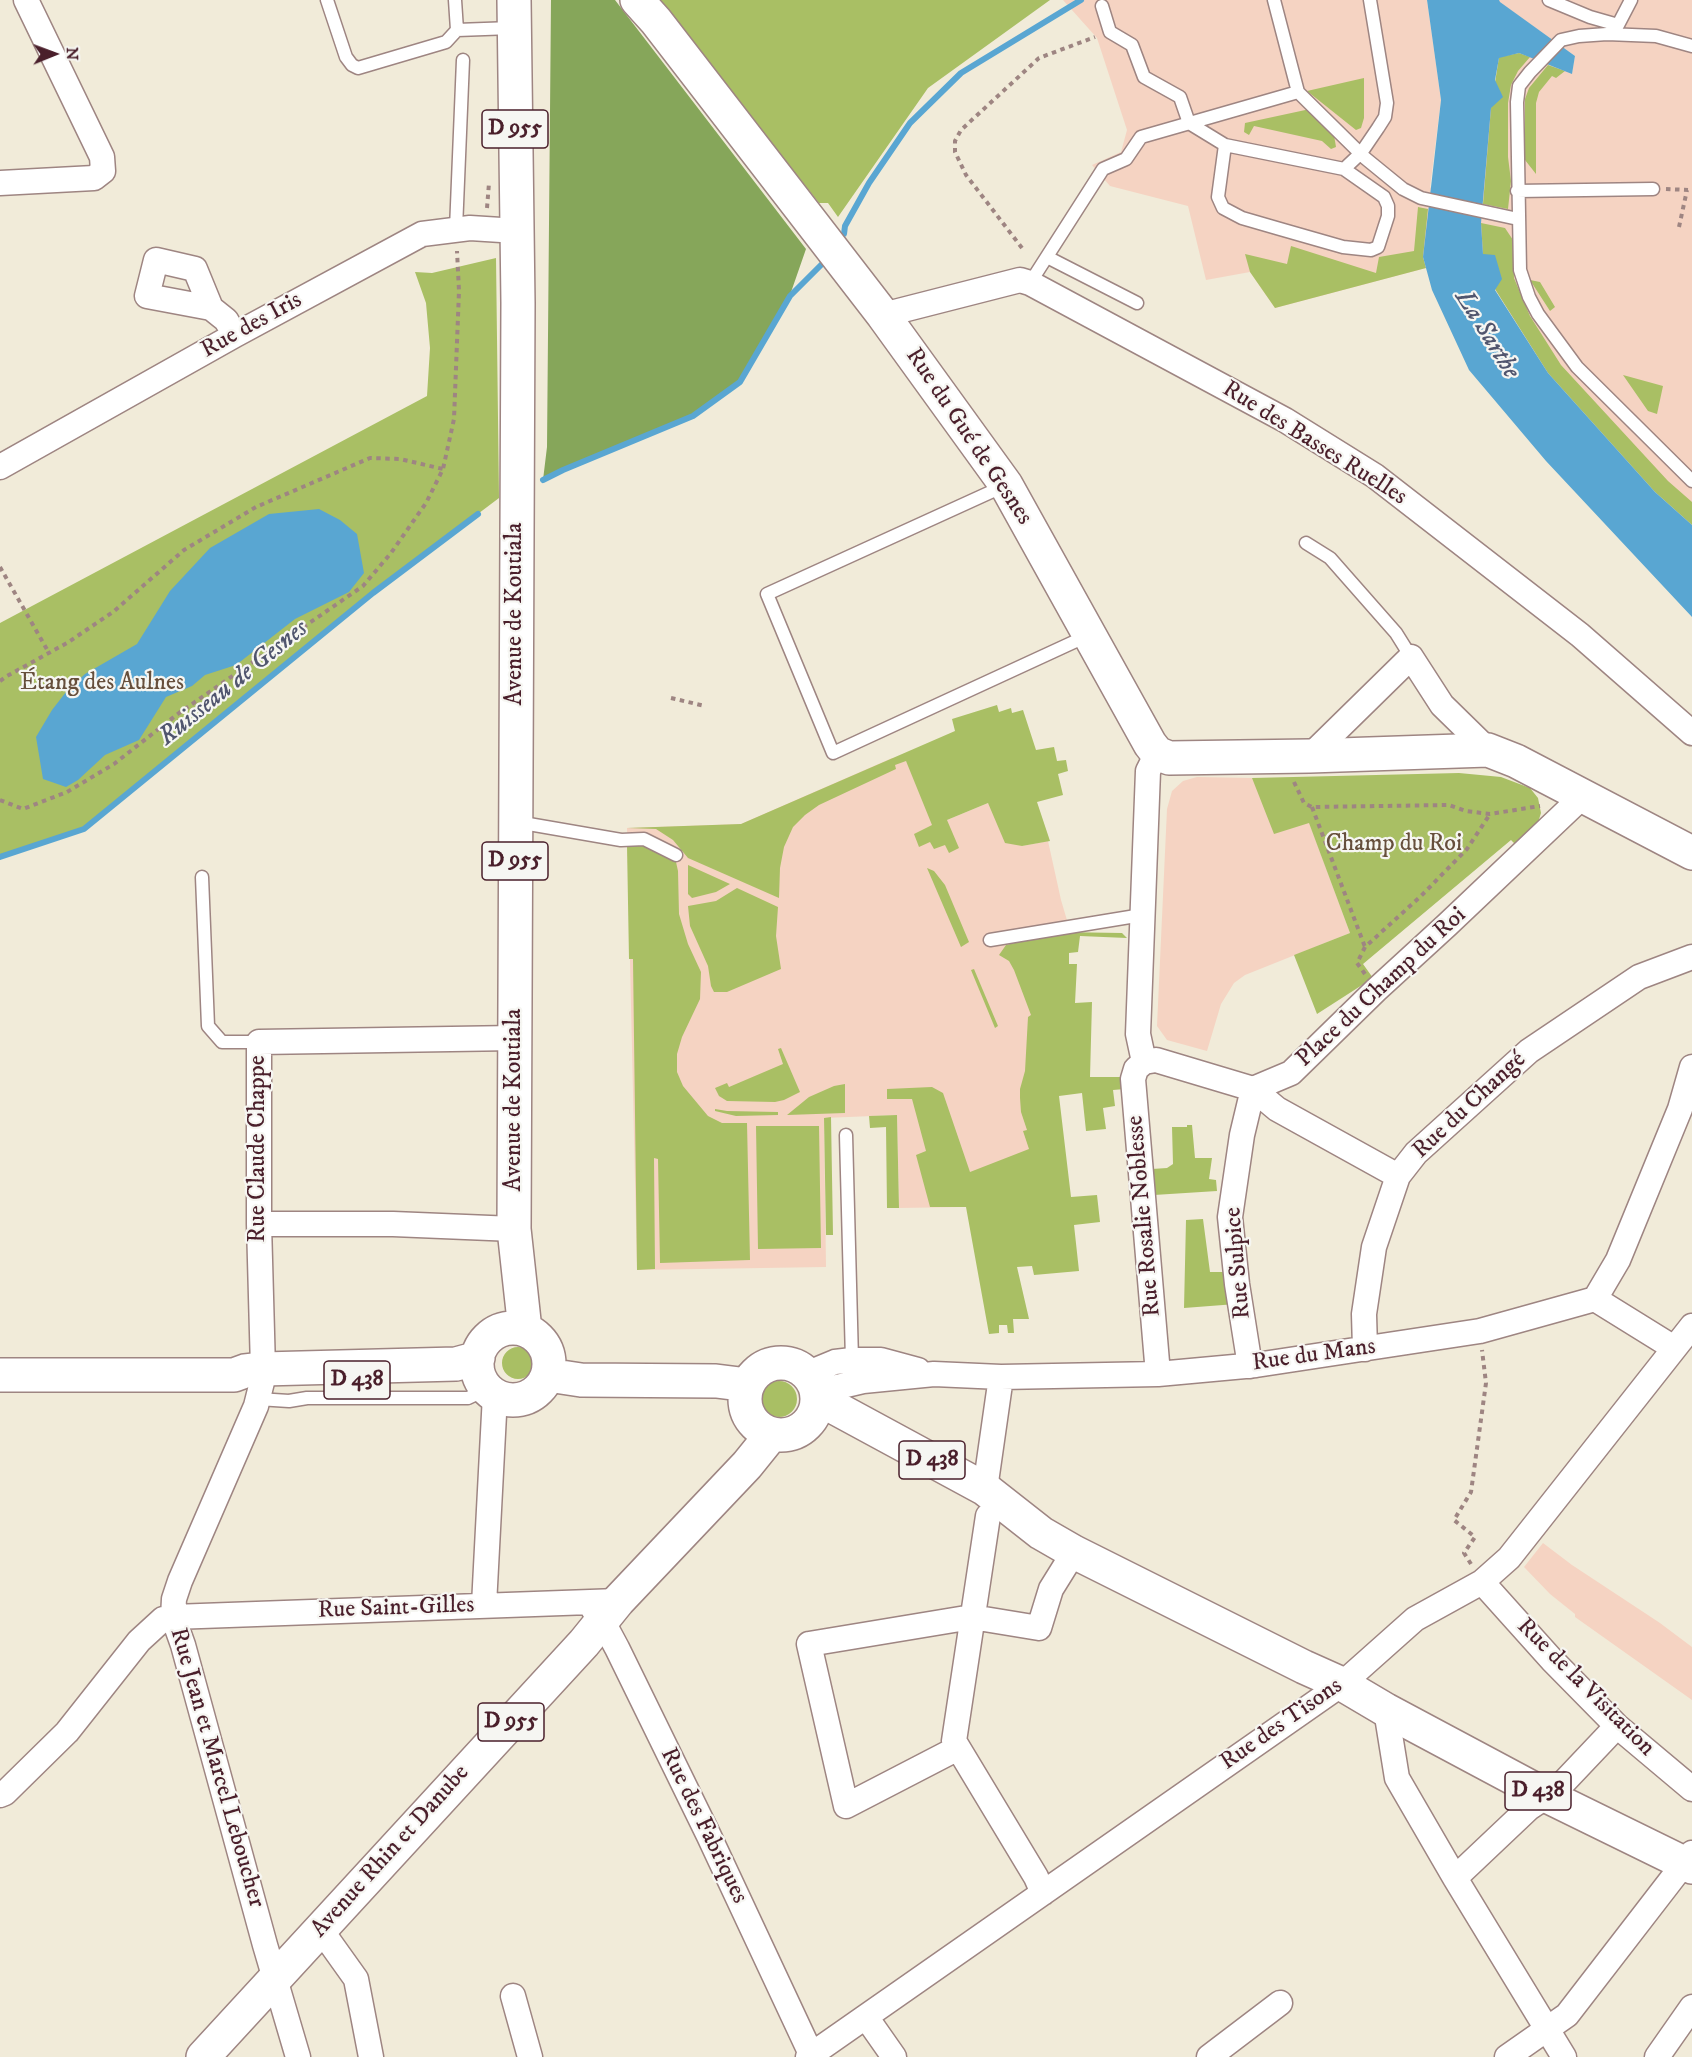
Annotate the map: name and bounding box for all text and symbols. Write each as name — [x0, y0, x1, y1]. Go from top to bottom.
north arrow — [24, 24, 84, 84]
text: N — [62, 47, 82, 60]
road number: D 955 — [482, 110, 548, 148]
water label: La Sarthe — [1447, 285, 1525, 385]
street label: Rue des Iris — [197, 287, 307, 365]
street label: Rue du Gué de Gesnes — [898, 343, 1038, 531]
street label: Rue des Basses Ruelles — [1216, 376, 1412, 512]
street label: Avenue de Koutiala — [502, 523, 530, 705]
water label: Ruisseau de Gesnes — [153, 614, 315, 754]
park label: Étang des Aulnes — [20, 670, 184, 698]
park label: Champ du Roi — [1326, 831, 1462, 859]
road number: D 955 — [482, 842, 548, 880]
street label: Place du Champ du Roi — [1291, 902, 1473, 1074]
street label: Avenue de Koutiala — [501, 1009, 529, 1191]
street label: Rue du Changé — [1407, 1046, 1533, 1166]
street label: Rue Claude Chappe — [245, 1055, 273, 1243]
street label: Rue Rosalie Noblesse — [1122, 1114, 1168, 1318]
street label: Rue Sulpice — [1220, 1206, 1258, 1320]
street label: Rue du Mans — [1251, 1333, 1377, 1379]
road number: D 438 — [324, 1361, 390, 1399]
road number: D 438 — [899, 1441, 965, 1479]
street label: Rue Saint-Gilles — [317, 1592, 475, 1626]
street label: Rue de la Visitation — [1510, 1613, 1660, 1763]
street label: Rue Jean et Marcel Leboucher — [162, 1625, 270, 1911]
street label: Rue des Tisons — [1216, 1672, 1348, 1778]
road number: D 955 — [478, 1703, 544, 1741]
street label: Rue des Fabriques — [653, 1743, 753, 1909]
street label: Avenue Rhin et Danube — [306, 1760, 476, 1944]
road number: D 438 — [1505, 1772, 1571, 1810]

